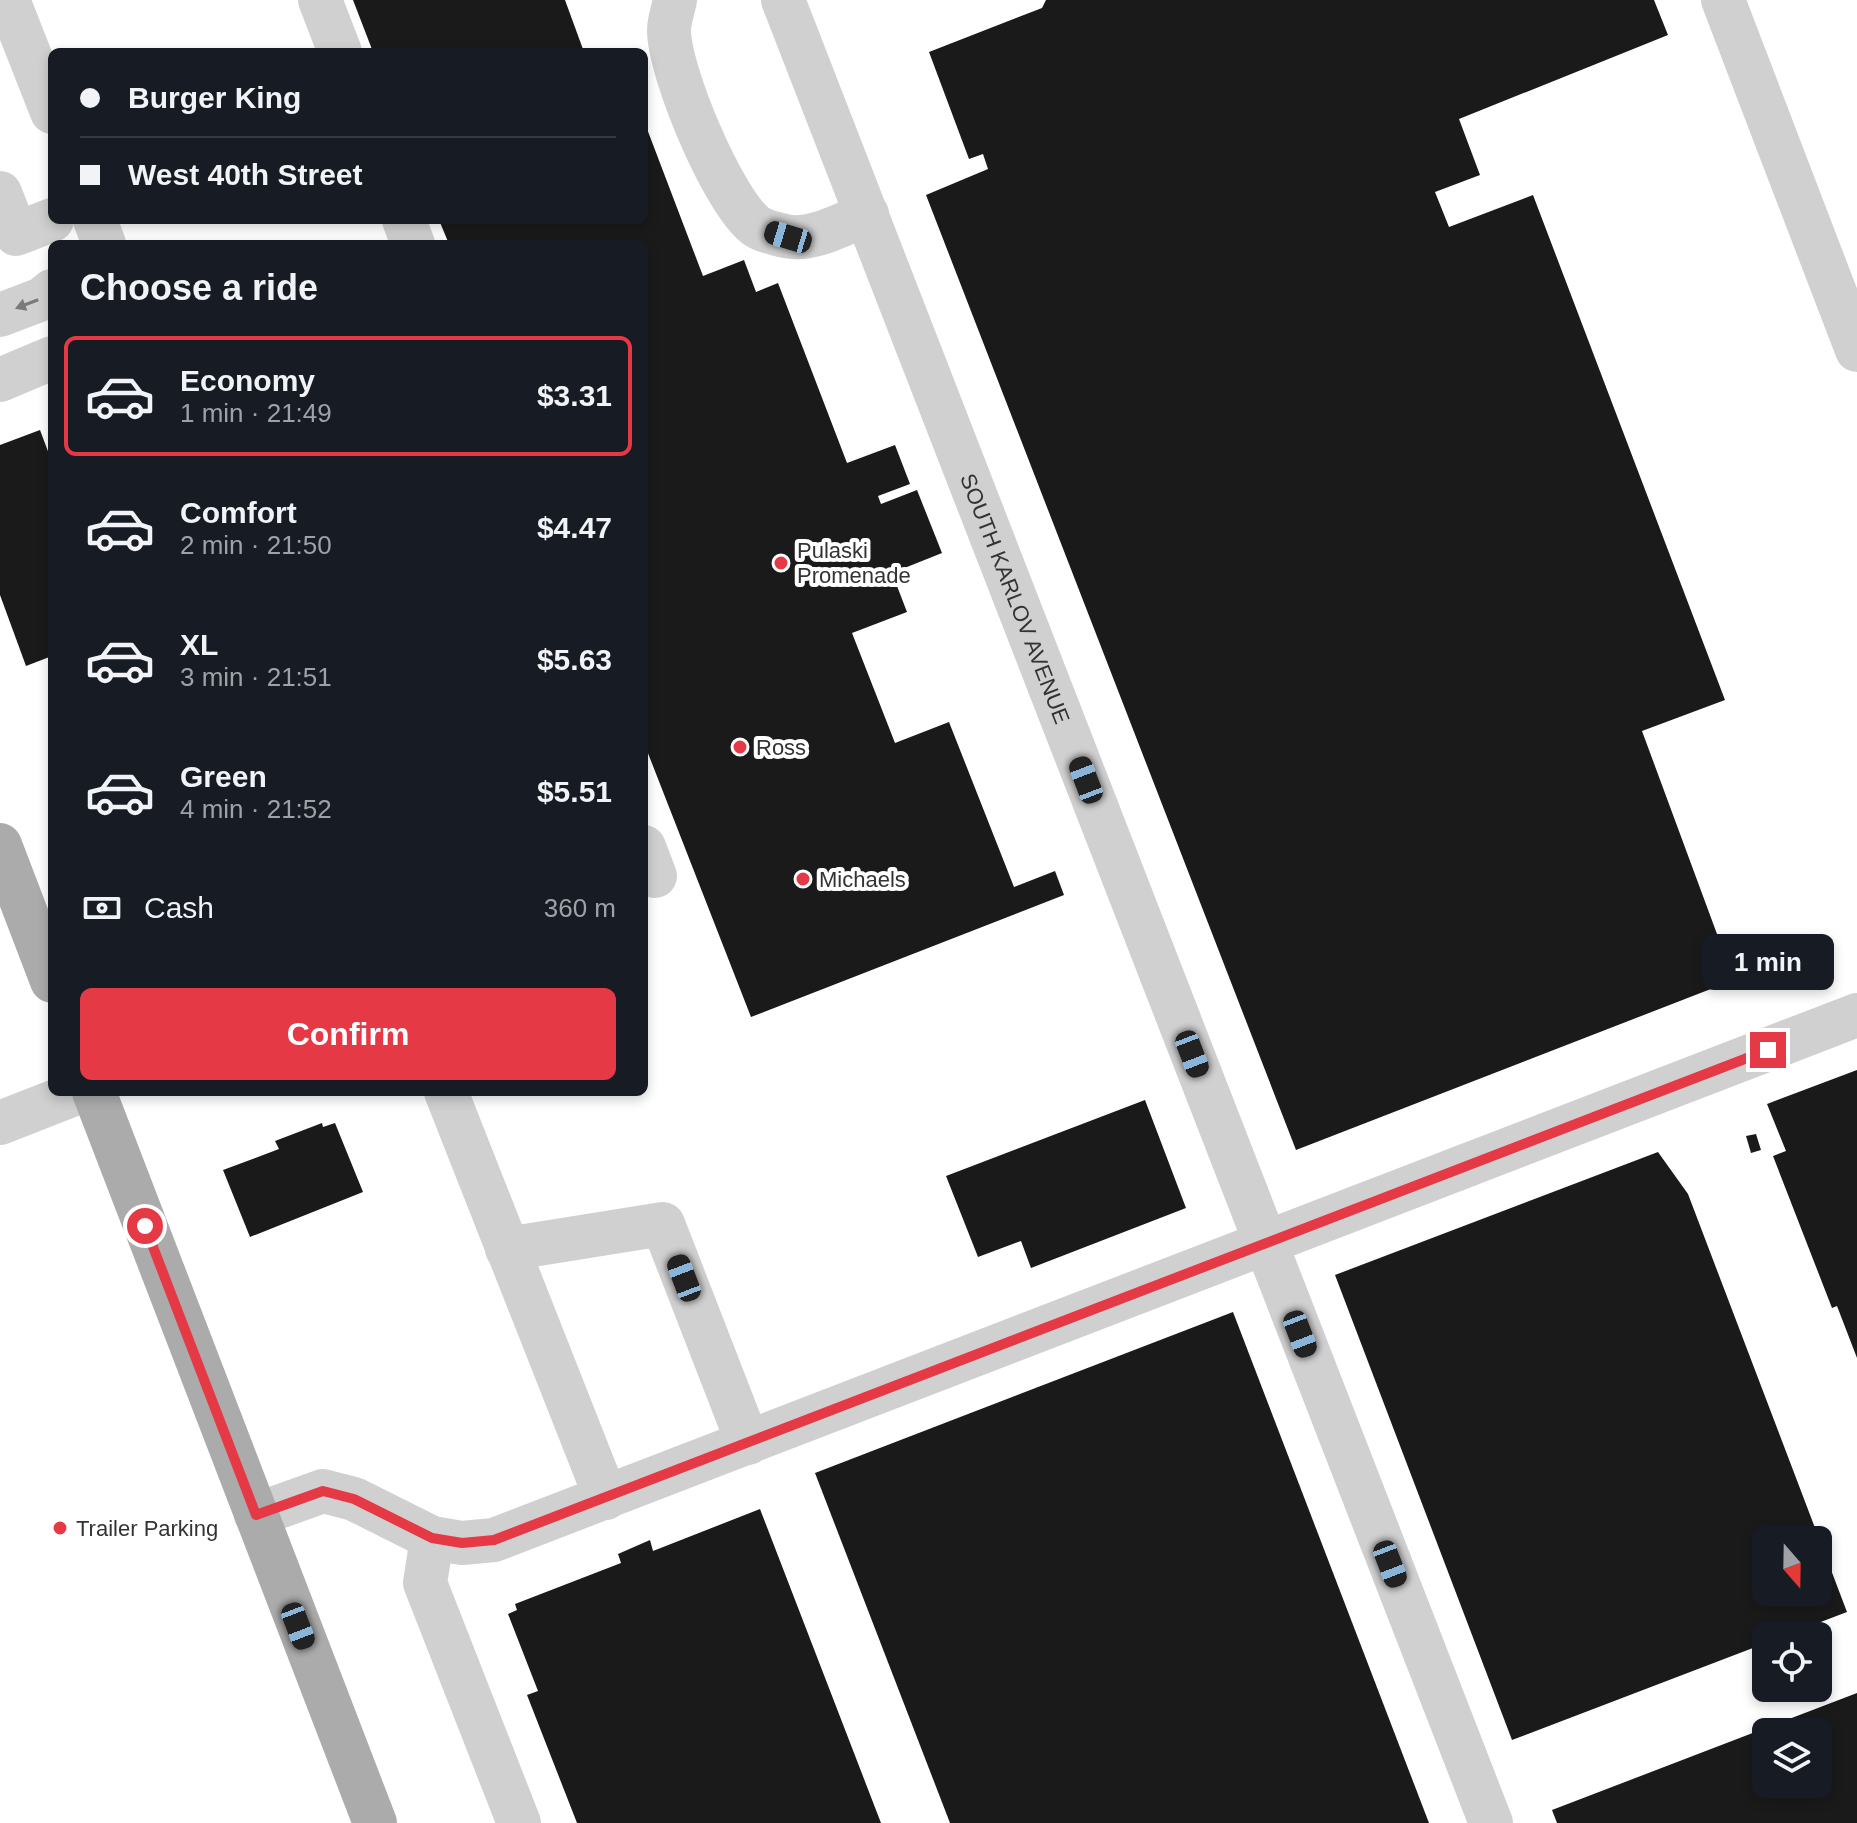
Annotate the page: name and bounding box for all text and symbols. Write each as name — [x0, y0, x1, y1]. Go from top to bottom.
text: Burger King — [128, 81, 301, 114]
text: West 40th Street — [128, 158, 363, 191]
car — [762, 219, 814, 255]
text: Choose a ride — [80, 267, 318, 308]
one-way arrow — [15, 298, 39, 311]
icon: car — [84, 360, 156, 432]
text: Economy — [180, 364, 315, 397]
text: $3.31 — [537, 379, 612, 412]
text: 1 min · 21:49 — [180, 398, 332, 428]
street label: SOUTH KARLOV AVENUE — [956, 470, 1075, 727]
icon: car — [84, 492, 156, 564]
text: Comfort — [180, 496, 297, 529]
text: $4.47 — [537, 511, 612, 544]
text: 2 min · 21:50 — [180, 530, 332, 560]
place label: Pulaski Promenade — [797, 538, 911, 588]
marker: Pulaski Promenade — [772, 554, 790, 572]
icon: car — [84, 624, 156, 696]
text: XL — [180, 628, 218, 661]
text: $5.63 — [537, 643, 612, 676]
text: 3 min · 21:51 — [180, 662, 332, 692]
place label: Ross — [756, 735, 806, 760]
marker: Ross — [731, 738, 749, 756]
car — [1066, 753, 1106, 807]
icon: car — [84, 756, 156, 828]
text: Green — [180, 760, 267, 793]
text: $5.51 — [537, 775, 612, 808]
text: 4 min · 21:52 — [180, 794, 332, 824]
place label: Michaels — [819, 867, 906, 892]
marker: Michaels — [794, 870, 812, 888]
icon: cash — [80, 886, 124, 930]
text: Cash — [144, 891, 214, 924]
text: 360 m — [544, 893, 616, 923]
callout: 1 min — [1702, 934, 1834, 990]
text: 1 min — [1734, 947, 1802, 977]
button: Confirm — [80, 988, 616, 1080]
car — [1172, 1027, 1212, 1081]
route end — [1750, 1032, 1786, 1068]
route start — [127, 1208, 163, 1244]
car — [664, 1251, 704, 1305]
car — [1280, 1307, 1320, 1361]
place label: Trailer Parking — [76, 1516, 218, 1541]
marker: Trailer Parking — [51, 1519, 69, 1537]
north arrow — [1752, 1526, 1832, 1606]
map controls — [1752, 1526, 1832, 1798]
car — [1370, 1537, 1410, 1591]
car — [278, 1599, 318, 1653]
button: locate — [1752, 1622, 1832, 1702]
button: layers — [1752, 1718, 1832, 1798]

